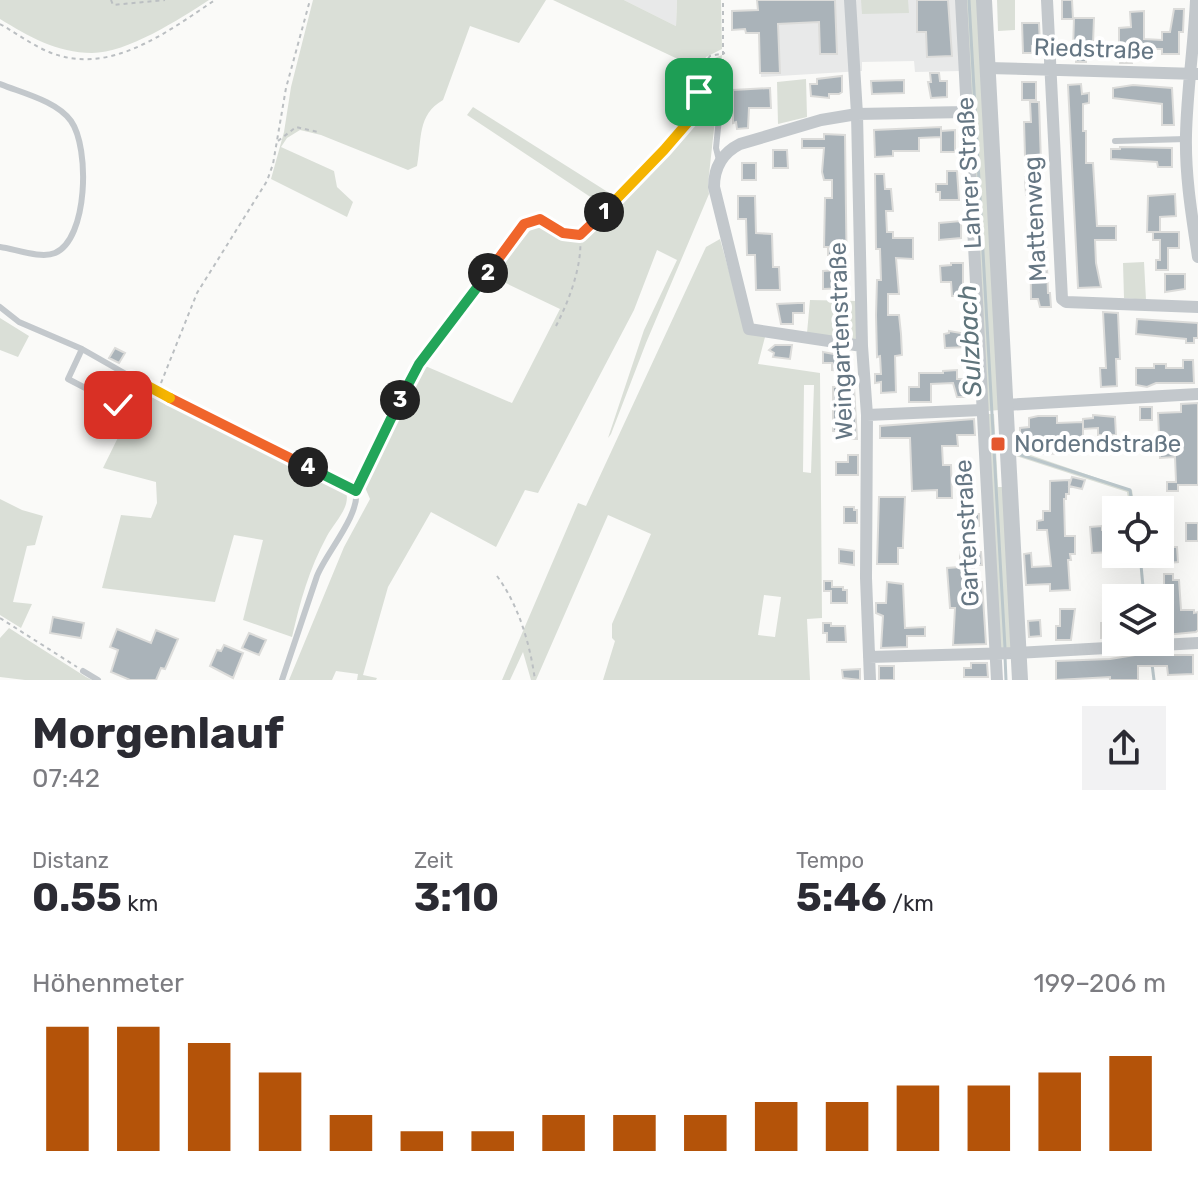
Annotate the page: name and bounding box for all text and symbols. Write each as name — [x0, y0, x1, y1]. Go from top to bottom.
street label: Riedstraße — [1033, 33, 1155, 65]
pin — [665, 58, 733, 126]
icon: arrive — [677, 70, 721, 114]
street label: Lahrer Straße — [951, 96, 987, 250]
street label: Mattenweg — [1018, 156, 1052, 282]
pin: 1 — [584, 192, 624, 232]
text: 1 — [599, 198, 609, 225]
street label: Weingartenstraße — [824, 242, 858, 440]
pin: 2 — [468, 253, 508, 293]
text: 2 — [481, 259, 495, 286]
water label: Sulzbach — [952, 284, 988, 398]
pin — [84, 371, 152, 439]
pin: 3 — [380, 380, 420, 420]
icon: check — [96, 383, 140, 427]
text: 3 — [393, 386, 407, 413]
place label: Nordendstraße — [1014, 430, 1181, 458]
marker: Nordendstraße — [989, 435, 1007, 453]
pin: 4 — [288, 447, 328, 487]
text: 4 — [300, 453, 316, 480]
street label: Gartenstraße — [949, 459, 985, 607]
map controls — [1102, 496, 1174, 656]
button: locate — [1102, 496, 1174, 568]
button: layers — [1102, 584, 1174, 656]
button: share — [1082, 706, 1166, 790]
text: Morgenlauf — [32, 707, 284, 759]
text: 07:42 — [32, 763, 100, 794]
text: Distanz — [32, 847, 109, 874]
text: Zeit — [414, 847, 453, 874]
text: Tempo — [796, 847, 864, 874]
text: 0.55 — [32, 874, 122, 921]
text: 3:10 — [414, 874, 499, 921]
text: 5:46 — [796, 874, 887, 921]
text: km — [122, 890, 158, 917]
text: /km — [887, 890, 934, 917]
text: Höhenmeter — [32, 968, 184, 999]
text: 199–206 m — [1034, 968, 1166, 999]

